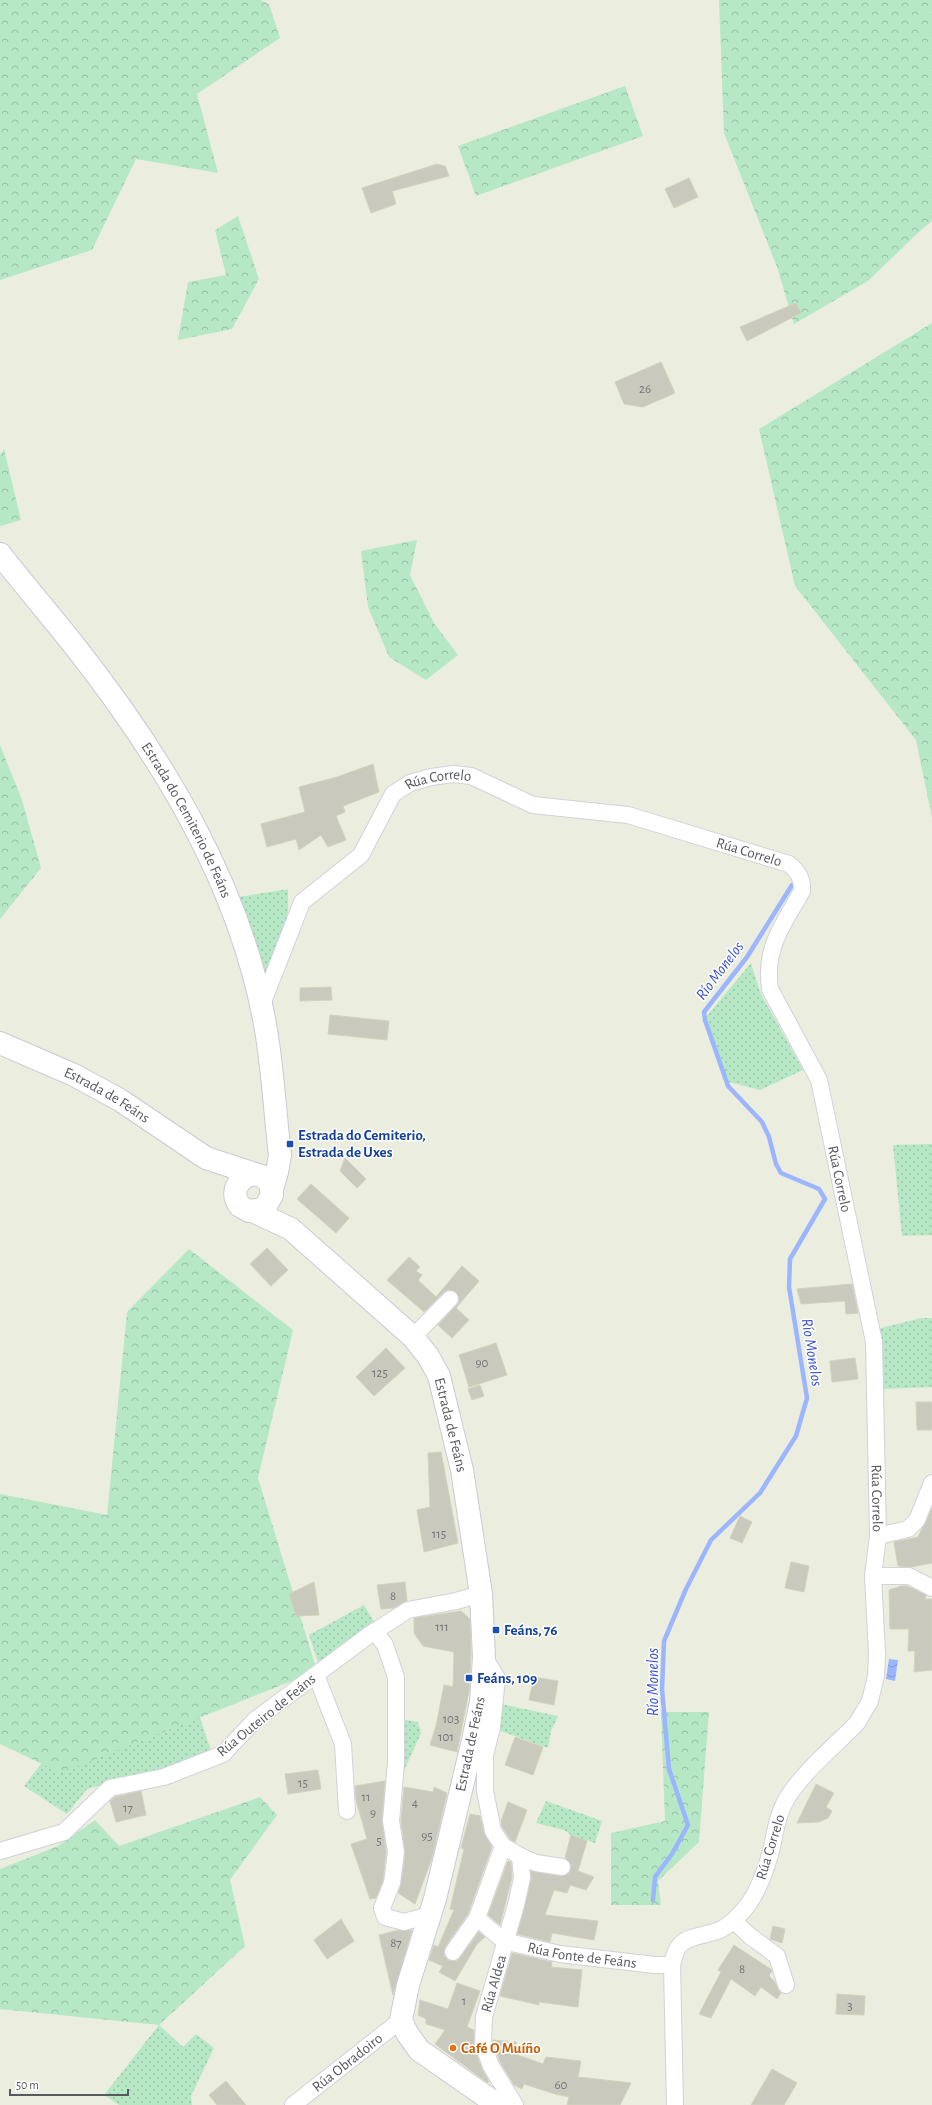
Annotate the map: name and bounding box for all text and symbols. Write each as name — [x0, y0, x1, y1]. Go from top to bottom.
house number: 26 — [639, 383, 651, 396]
street label: Estrada do Cemiterio de Feáns — [139, 740, 234, 900]
street label: Rúa Correlo — [402, 767, 472, 792]
street label: Rúa Correlo — [714, 835, 783, 869]
water label: Río Monelos — [693, 939, 747, 1003]
street label: Estrada de Feáns — [62, 1065, 152, 1126]
place label: Estrada do Cemiterio, Estrada de Uxes — [298, 1128, 426, 1160]
marker: Estrada do Cemiterio, Estrada de Uxes — [285, 1139, 295, 1149]
street label: Rúa Correlo — [825, 1144, 854, 1214]
water label: Río Monelos — [799, 1317, 825, 1387]
house number: 90 — [476, 1357, 489, 1370]
house number: 125 — [372, 1367, 388, 1380]
street label: Estrada de Feáns — [432, 1376, 469, 1474]
street label: Rúa Correlo — [869, 1464, 885, 1532]
house number: 115 — [432, 1528, 446, 1541]
house number: 8 — [390, 1590, 396, 1603]
house number: 111 — [435, 1621, 449, 1634]
place label: Feáns, 76 — [504, 1623, 558, 1638]
marker: Feáns, 76 — [491, 1625, 501, 1635]
water label: Río Monelos — [645, 1648, 661, 1716]
street label: Rúa Outeiro de Feáns — [214, 1671, 319, 1760]
place label: Feáns, 109 — [477, 1671, 537, 1686]
marker: Feáns, 109 — [464, 1673, 474, 1683]
street label: Estrada de Feáns — [453, 1695, 488, 1793]
house number: 103 — [443, 1713, 459, 1726]
house number: 101 — [438, 1731, 454, 1744]
house number: 15 — [298, 1777, 308, 1790]
house number: 11 — [362, 1791, 370, 1804]
house number: 4 — [412, 1797, 418, 1810]
house number: 17 — [123, 1802, 134, 1815]
house number: 9 — [370, 1807, 376, 1820]
street label: Rúa Correlo — [753, 1813, 788, 1882]
house number: 95 — [421, 1830, 433, 1843]
house number: 5 — [376, 1835, 382, 1848]
house number: 87 — [390, 1937, 402, 1950]
street label: Rúa Fonte de Feáns — [526, 1940, 637, 1971]
street label: Rúa Aldea — [479, 1953, 509, 2014]
house number: 8 — [739, 1963, 745, 1976]
house number: 1 — [462, 1995, 466, 2008]
house number: 3 — [847, 2000, 853, 2013]
street label: Rúa Obradoiro — [310, 2031, 386, 2095]
place label: Café O Muíño — [461, 2041, 541, 2056]
marker: Café O Muíño — [448, 2043, 458, 2053]
scale bar — [10, 2071, 128, 2097]
text: 50 m — [16, 2079, 39, 2091]
house number: 60 — [555, 2079, 568, 2092]

